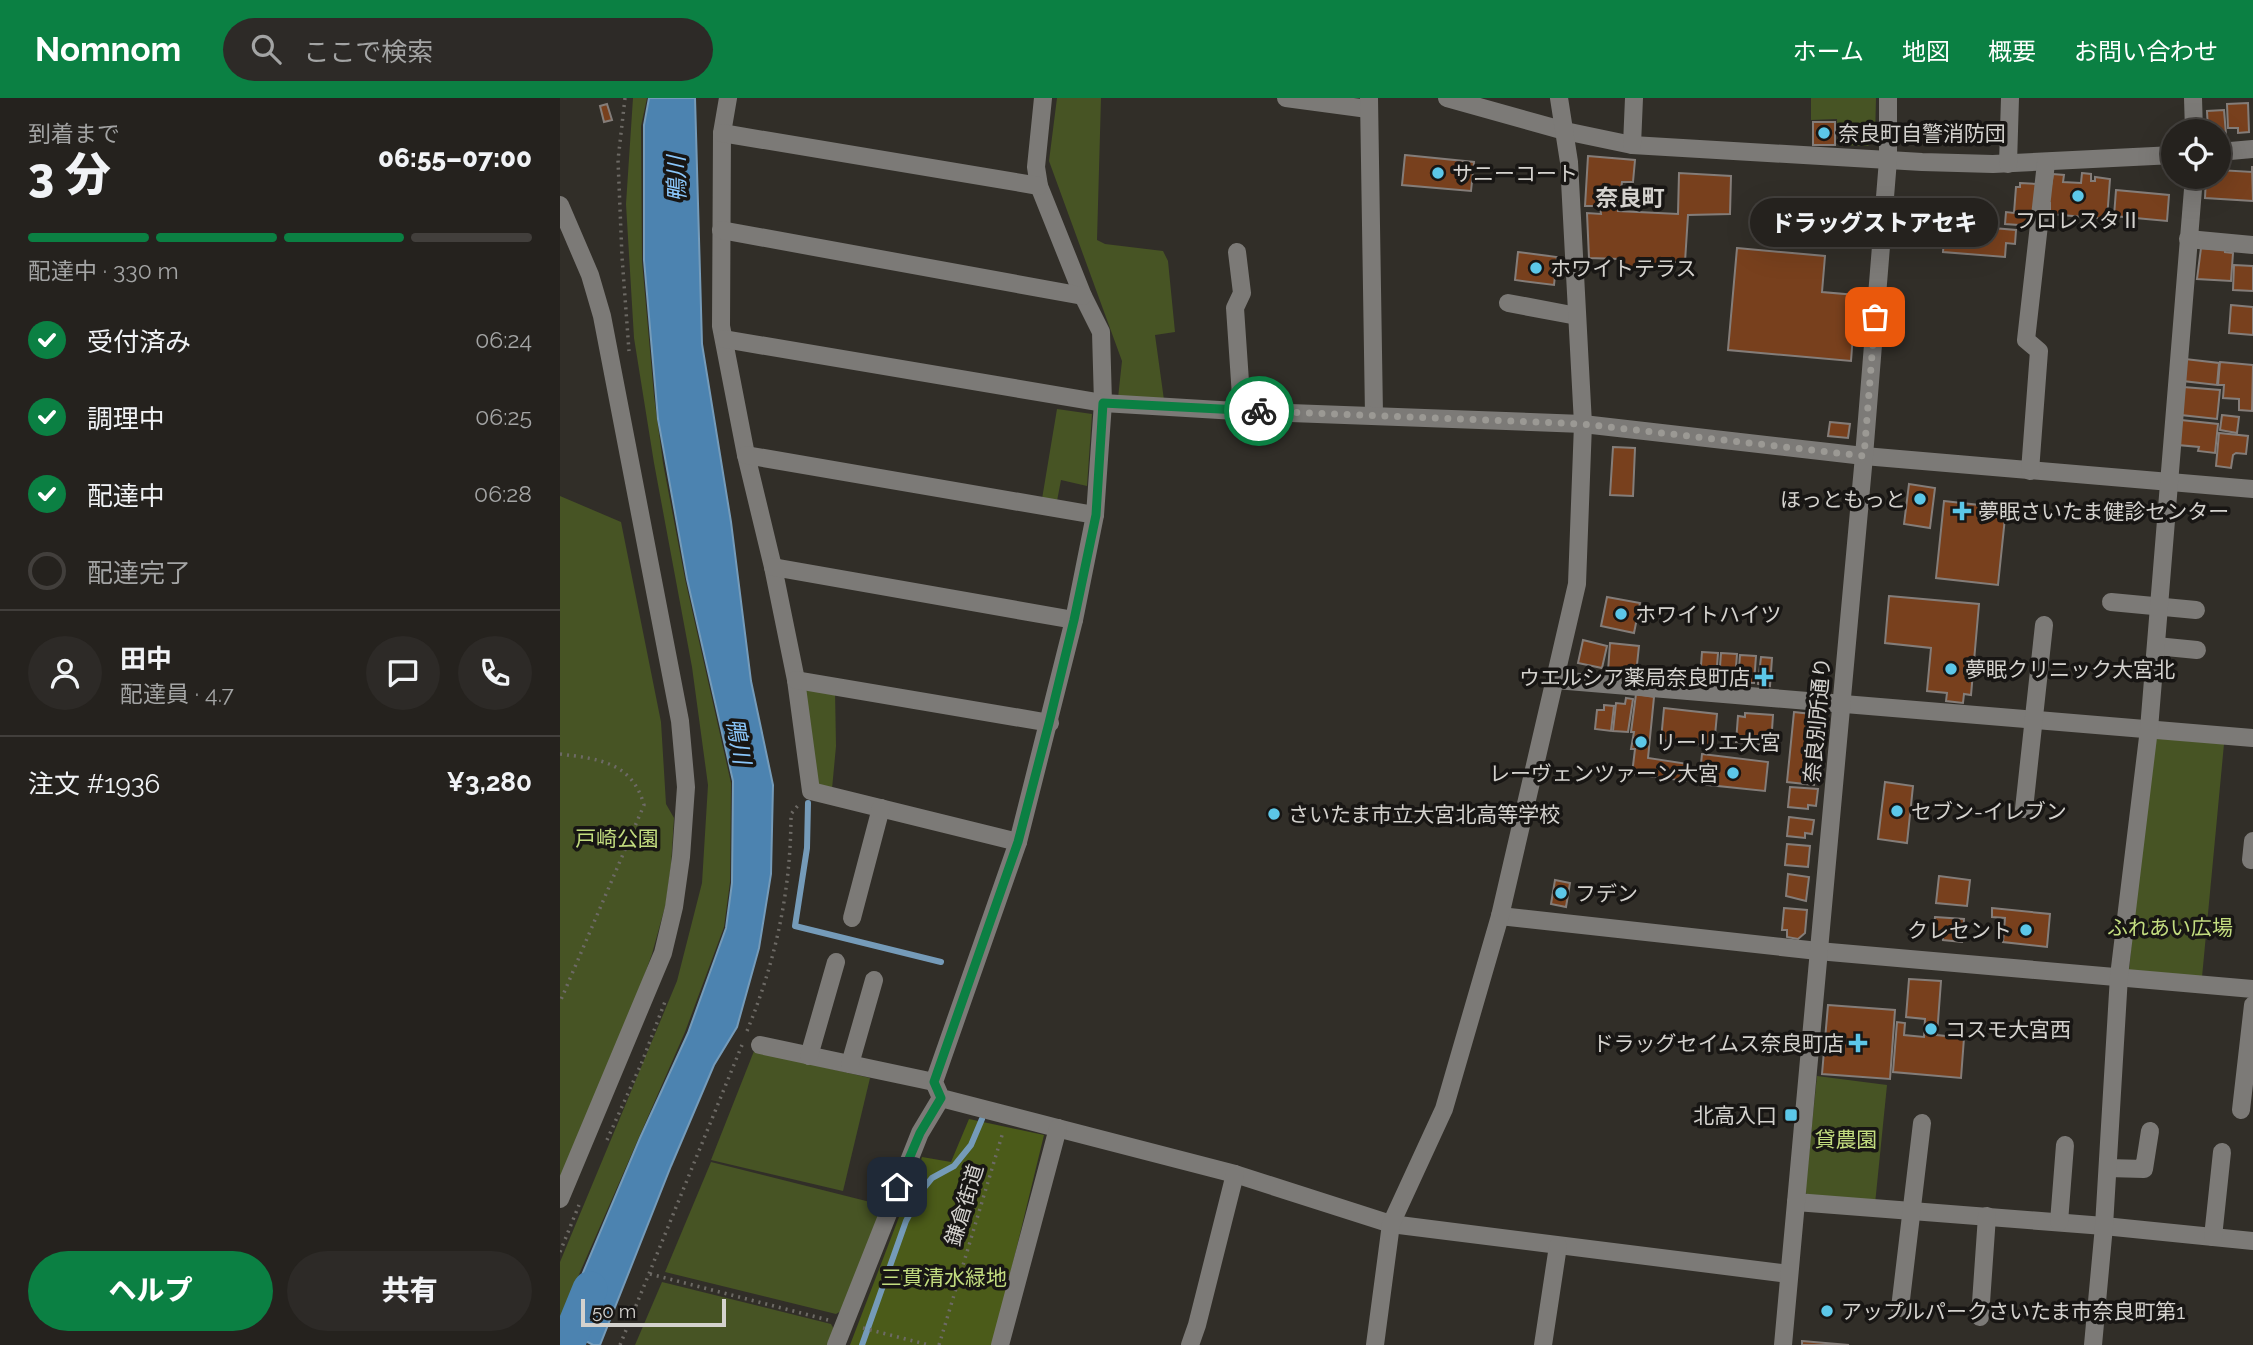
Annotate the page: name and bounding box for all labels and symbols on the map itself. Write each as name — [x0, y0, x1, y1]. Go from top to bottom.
place label: 奈良町自警消防団 — [1838, 121, 2006, 146]
marker: 奈良町自警消防団 — [1816, 125, 1832, 141]
water label: 鴨川 — [662, 153, 690, 202]
place label: サニーコート — [1452, 161, 1578, 186]
marker: サニーコート — [1430, 165, 1446, 181]
district label: 奈良町 — [1596, 184, 1665, 211]
marker: フロレスタⅡ — [2070, 188, 2086, 204]
callout: ドラッグストアセキ — [1751, 198, 1999, 247]
place label: フロレスタⅡ — [2015, 208, 2141, 233]
place label: ホワイトテラス — [1550, 256, 1697, 281]
marker: ホワイトテラス — [1528, 260, 1544, 276]
pin — [1845, 287, 1905, 347]
courier — [1224, 376, 1294, 446]
place label: ほっともっと — [1780, 487, 1906, 512]
marker: ほっともっと — [1912, 491, 1928, 507]
place label: 夢眠さいたま健診センター — [1978, 499, 2229, 524]
marker: 夢眠さいたま健診センター — [1952, 501, 1972, 521]
place label: ホワイトハイツ — [1635, 602, 1782, 627]
marker: ホワイトハイツ — [1613, 606, 1629, 622]
street label: 奈良別所通り — [1799, 656, 1835, 784]
place label: 夢眠クリニック大宮北 — [1965, 657, 2175, 682]
marker: 夢眠クリニック大宮北 — [1943, 661, 1959, 677]
place label: ウエルシア薬局奈良町店 — [1519, 665, 1750, 690]
marker: ウエルシア薬局奈良町店 — [1756, 669, 1772, 685]
water label: 鴨川 — [722, 716, 757, 769]
place label: リーリエ大宮 — [1655, 730, 1781, 755]
marker: リーリエ大宮 — [1633, 734, 1649, 750]
place label: レーヴェンツァーン大宮 — [1489, 761, 1719, 786]
marker: レーヴェンツァーン大宮 — [1725, 765, 1741, 781]
place label: セブン-イレブン — [1911, 799, 2067, 824]
place label: さいたま市立大宮北高等学校 — [1288, 802, 1560, 827]
marker: セブン-イレブン — [1889, 803, 1905, 819]
marker: さいたま市立大宮北高等学校 — [1266, 806, 1282, 822]
park label: 戸崎公園 — [575, 826, 659, 851]
place label: フデン — [1575, 881, 1638, 906]
marker: フデン — [1553, 885, 1569, 901]
park label: ふれあい広場 — [2107, 915, 2233, 940]
place label: クレセント — [1907, 918, 2012, 943]
marker: クレセント — [2018, 922, 2034, 938]
place label: コスモ大宮西 — [1945, 1017, 2071, 1042]
marker: コスモ大宮西 — [1923, 1021, 1939, 1037]
place label: ドラッグセイムス奈良町店 — [1592, 1031, 1844, 1056]
marker: ドラッグセイムス奈良町店 — [1850, 1035, 1866, 1051]
place label: 北高入口 — [1693, 1103, 1777, 1128]
marker: 北高入口 — [1783, 1107, 1799, 1123]
park label: 貸農園 — [1815, 1127, 1878, 1152]
pin — [867, 1157, 927, 1217]
street label: 鎌倉街道 — [940, 1161, 988, 1249]
park label: 三貫清水緑地 — [881, 1265, 1007, 1290]
scale bar — [581, 1296, 726, 1328]
place label: アップルパークさいたま市奈良町第1 — [1841, 1299, 2185, 1324]
marker: アップルパークさいたま市奈良町第1 — [1819, 1303, 1835, 1319]

